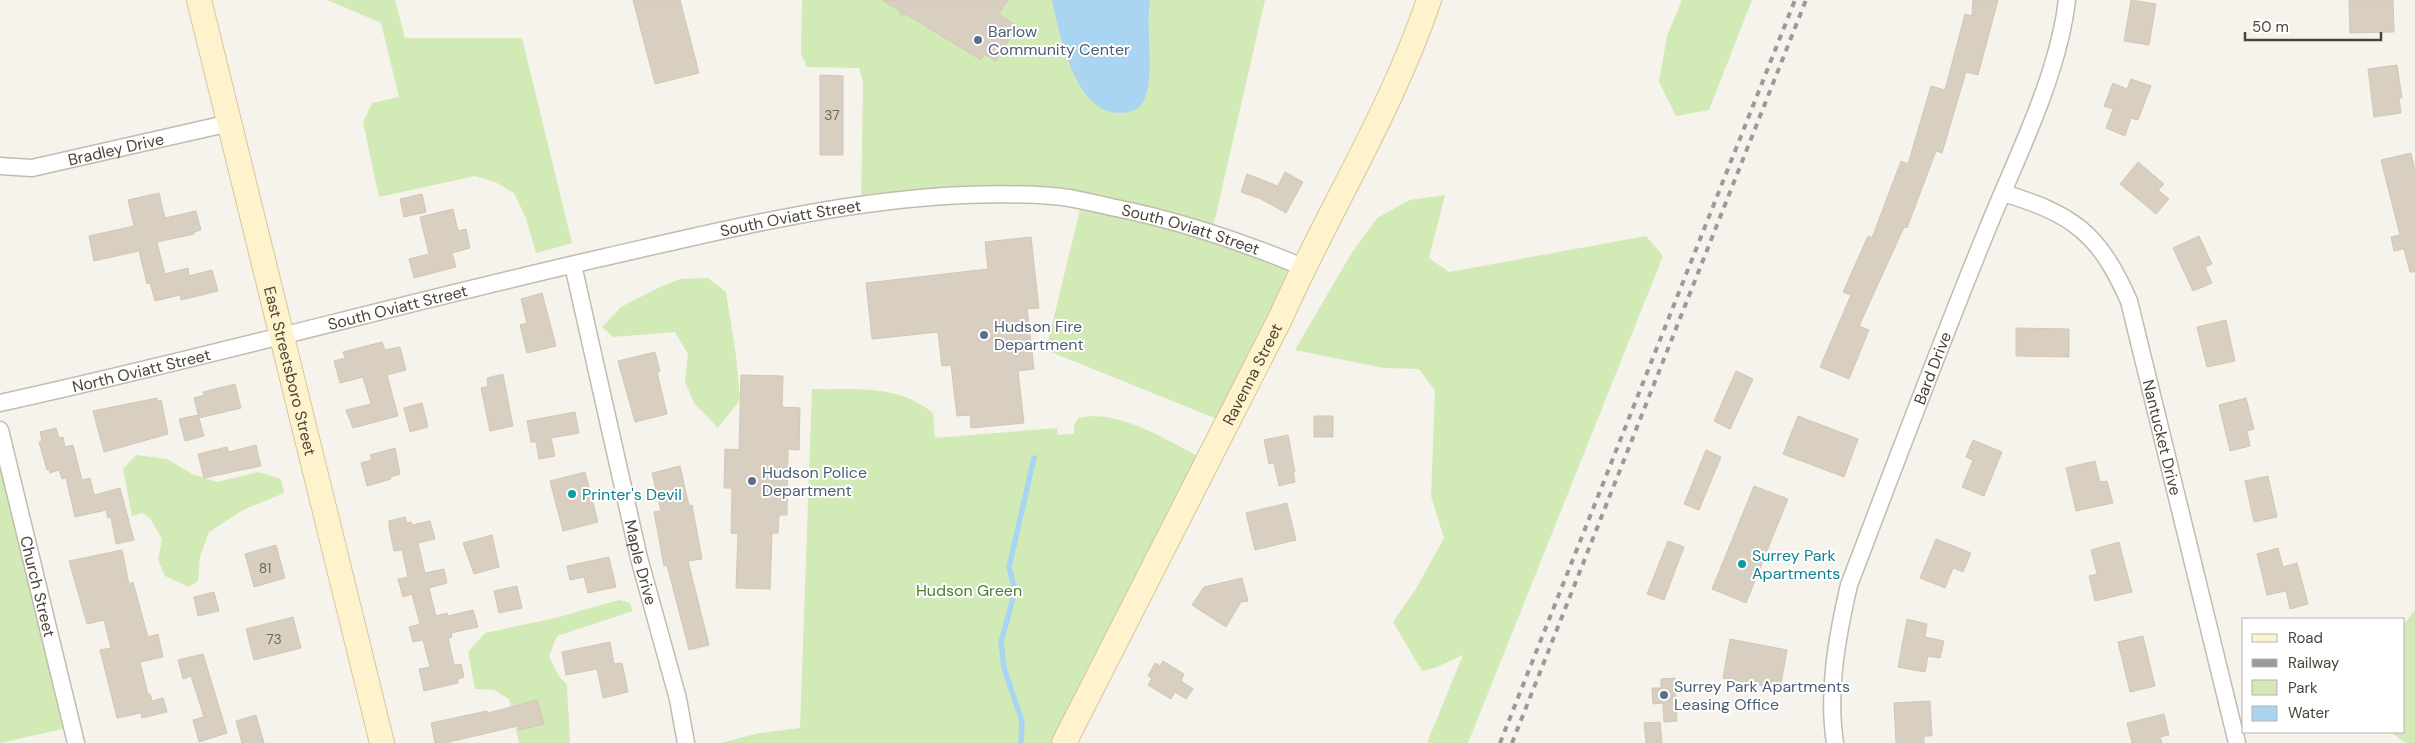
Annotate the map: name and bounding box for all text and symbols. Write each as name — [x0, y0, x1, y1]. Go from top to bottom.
scale bar — [2245, 10, 2381, 42]
text: 50 m — [2252, 17, 2289, 37]
place label: Barlow Community Center — [988, 21, 1130, 60]
marker: Barlow Community Center — [972, 34, 984, 46]
house number: 37 — [824, 106, 840, 124]
street label: Bradley Drive — [66, 128, 166, 171]
street label: South Oviatt Street — [718, 195, 862, 242]
street label: South Oviatt Street — [1120, 199, 1262, 260]
street label: South Oviatt Street — [326, 280, 470, 335]
street label: East Streetsboro Street — [259, 284, 321, 458]
place label: Hudson Fire Department — [994, 316, 1084, 355]
street label: Ravenna Street — [1218, 320, 1287, 429]
marker: Hudson Fire Department — [978, 329, 990, 341]
street label: Bard Drive — [1909, 329, 1956, 407]
street label: North Oviatt Street — [70, 344, 213, 397]
street label: Nantucket Drive — [2138, 378, 2186, 497]
place label: Hudson Police Department — [762, 462, 867, 501]
marker: Hudson Police Department — [746, 475, 758, 487]
place label: Printer's Devil — [582, 484, 682, 505]
marker: Printer's Devil — [566, 488, 578, 500]
street label: Maple Drive — [620, 518, 661, 607]
street label: Church Street — [15, 534, 60, 639]
place label: Surrey Park Apartments — [1752, 545, 1840, 584]
marker: Surrey Park Apartments — [1736, 558, 1748, 570]
house number: 81 — [259, 559, 271, 577]
park label: Hudson Green — [916, 580, 1022, 601]
legend — [2242, 618, 2405, 733]
text: Road — [2288, 628, 2323, 648]
house number: 73 — [266, 630, 282, 648]
text: Railway — [2288, 653, 2340, 673]
place label: Surrey Park Apartments Leasing Office — [1674, 676, 1850, 715]
text: Park — [2288, 678, 2318, 698]
marker: Surrey Park Apartments Leasing Office — [1658, 689, 1670, 701]
text: Water — [2288, 703, 2330, 723]

